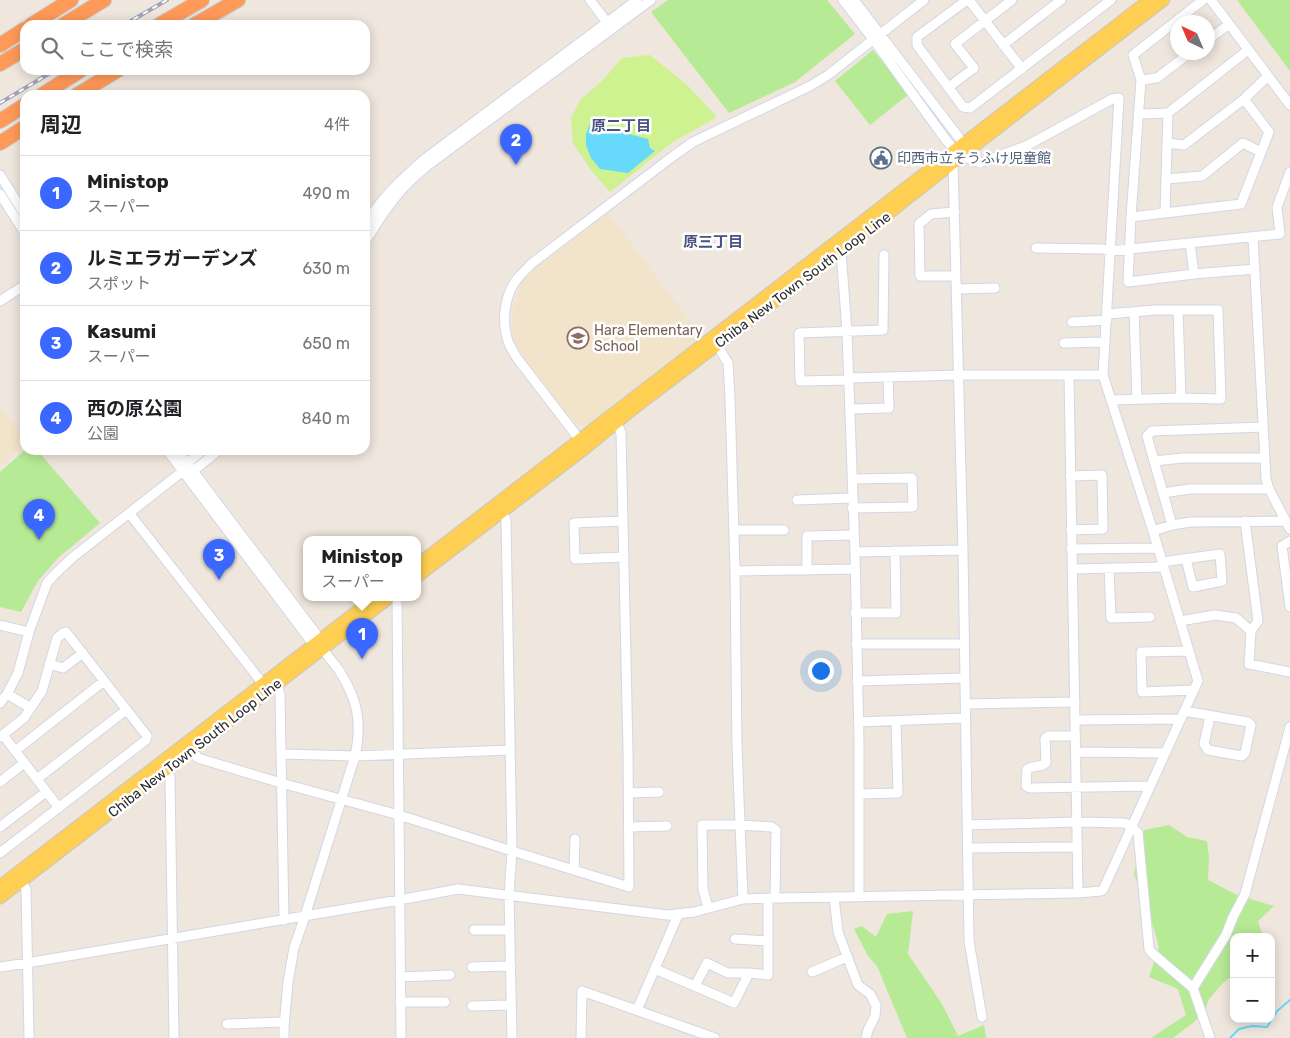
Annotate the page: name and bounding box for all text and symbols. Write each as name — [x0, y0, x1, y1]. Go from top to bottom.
north arrow — [1170, 15, 1215, 60]
search box — [20, 20, 370, 75]
icon: search — [38, 34, 66, 62]
text: ここで検索 — [78, 38, 173, 61]
text: 周辺 — [40, 112, 82, 137]
text: 4件 — [324, 115, 350, 134]
district label: 原二丁目 — [591, 117, 651, 135]
pin: 2 — [500, 124, 532, 165]
public building icon: 印西市立そうふけ児童館 — [869, 146, 893, 170]
place label: 印西市立そうふけ児童館 — [897, 150, 1051, 167]
text: Ministop — [87, 170, 169, 193]
text: 1 — [52, 184, 60, 203]
text: 490 m — [302, 184, 350, 203]
text: スーパー — [87, 197, 151, 216]
street label: Chiba New Town South Loop Line — [712, 208, 894, 352]
district label: 原三丁目 — [683, 233, 743, 251]
text: ルミエラガーデンズ — [87, 247, 258, 270]
text: 2 — [51, 259, 61, 278]
text: 630 m — [302, 259, 350, 278]
text: スポット — [87, 274, 151, 293]
text: Kasumi — [87, 320, 156, 343]
place label: Hara Elementary School — [594, 322, 703, 355]
school or university icon: Hara Elementary School — [566, 326, 590, 350]
text: 3 — [51, 334, 61, 353]
text: 650 m — [303, 334, 350, 353]
text: スーパー — [87, 347, 151, 366]
text: 西の原公園 — [87, 397, 182, 420]
text: 4 — [51, 409, 61, 428]
text: 840 m — [302, 409, 350, 428]
text: 公園 — [87, 424, 119, 443]
pin: 4 — [23, 499, 55, 540]
popup — [303, 536, 421, 601]
pin: 3 — [203, 539, 235, 580]
text: Ministop — [321, 545, 403, 568]
text: スーパー — [321, 572, 385, 591]
pin: 1 — [346, 618, 378, 659]
your location — [808, 658, 834, 684]
street label: Chiba New Town South Loop Line — [105, 675, 285, 821]
map controls — [1230, 933, 1275, 1023]
button: + — [1230, 933, 1275, 978]
button: − — [1230, 978, 1275, 1023]

